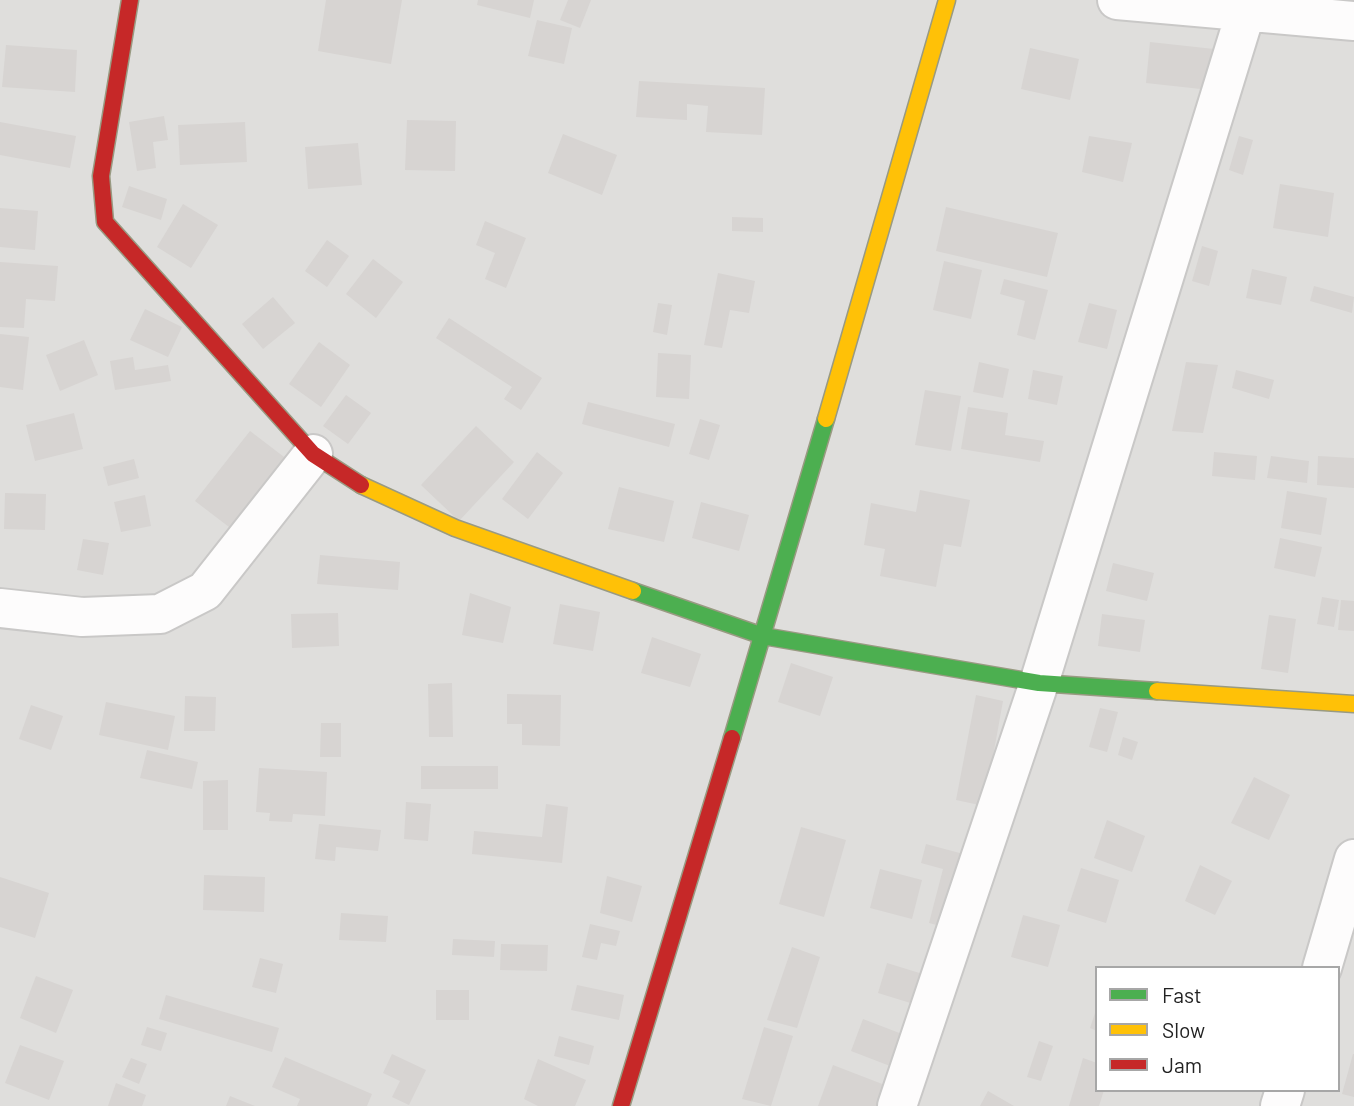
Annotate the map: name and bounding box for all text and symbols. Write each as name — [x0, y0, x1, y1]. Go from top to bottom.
legend — [1095, 966, 1340, 1092]
text: Fast — [1162, 982, 1202, 1007]
text: Slow — [1162, 1017, 1205, 1042]
text: Jam — [1162, 1052, 1202, 1077]

